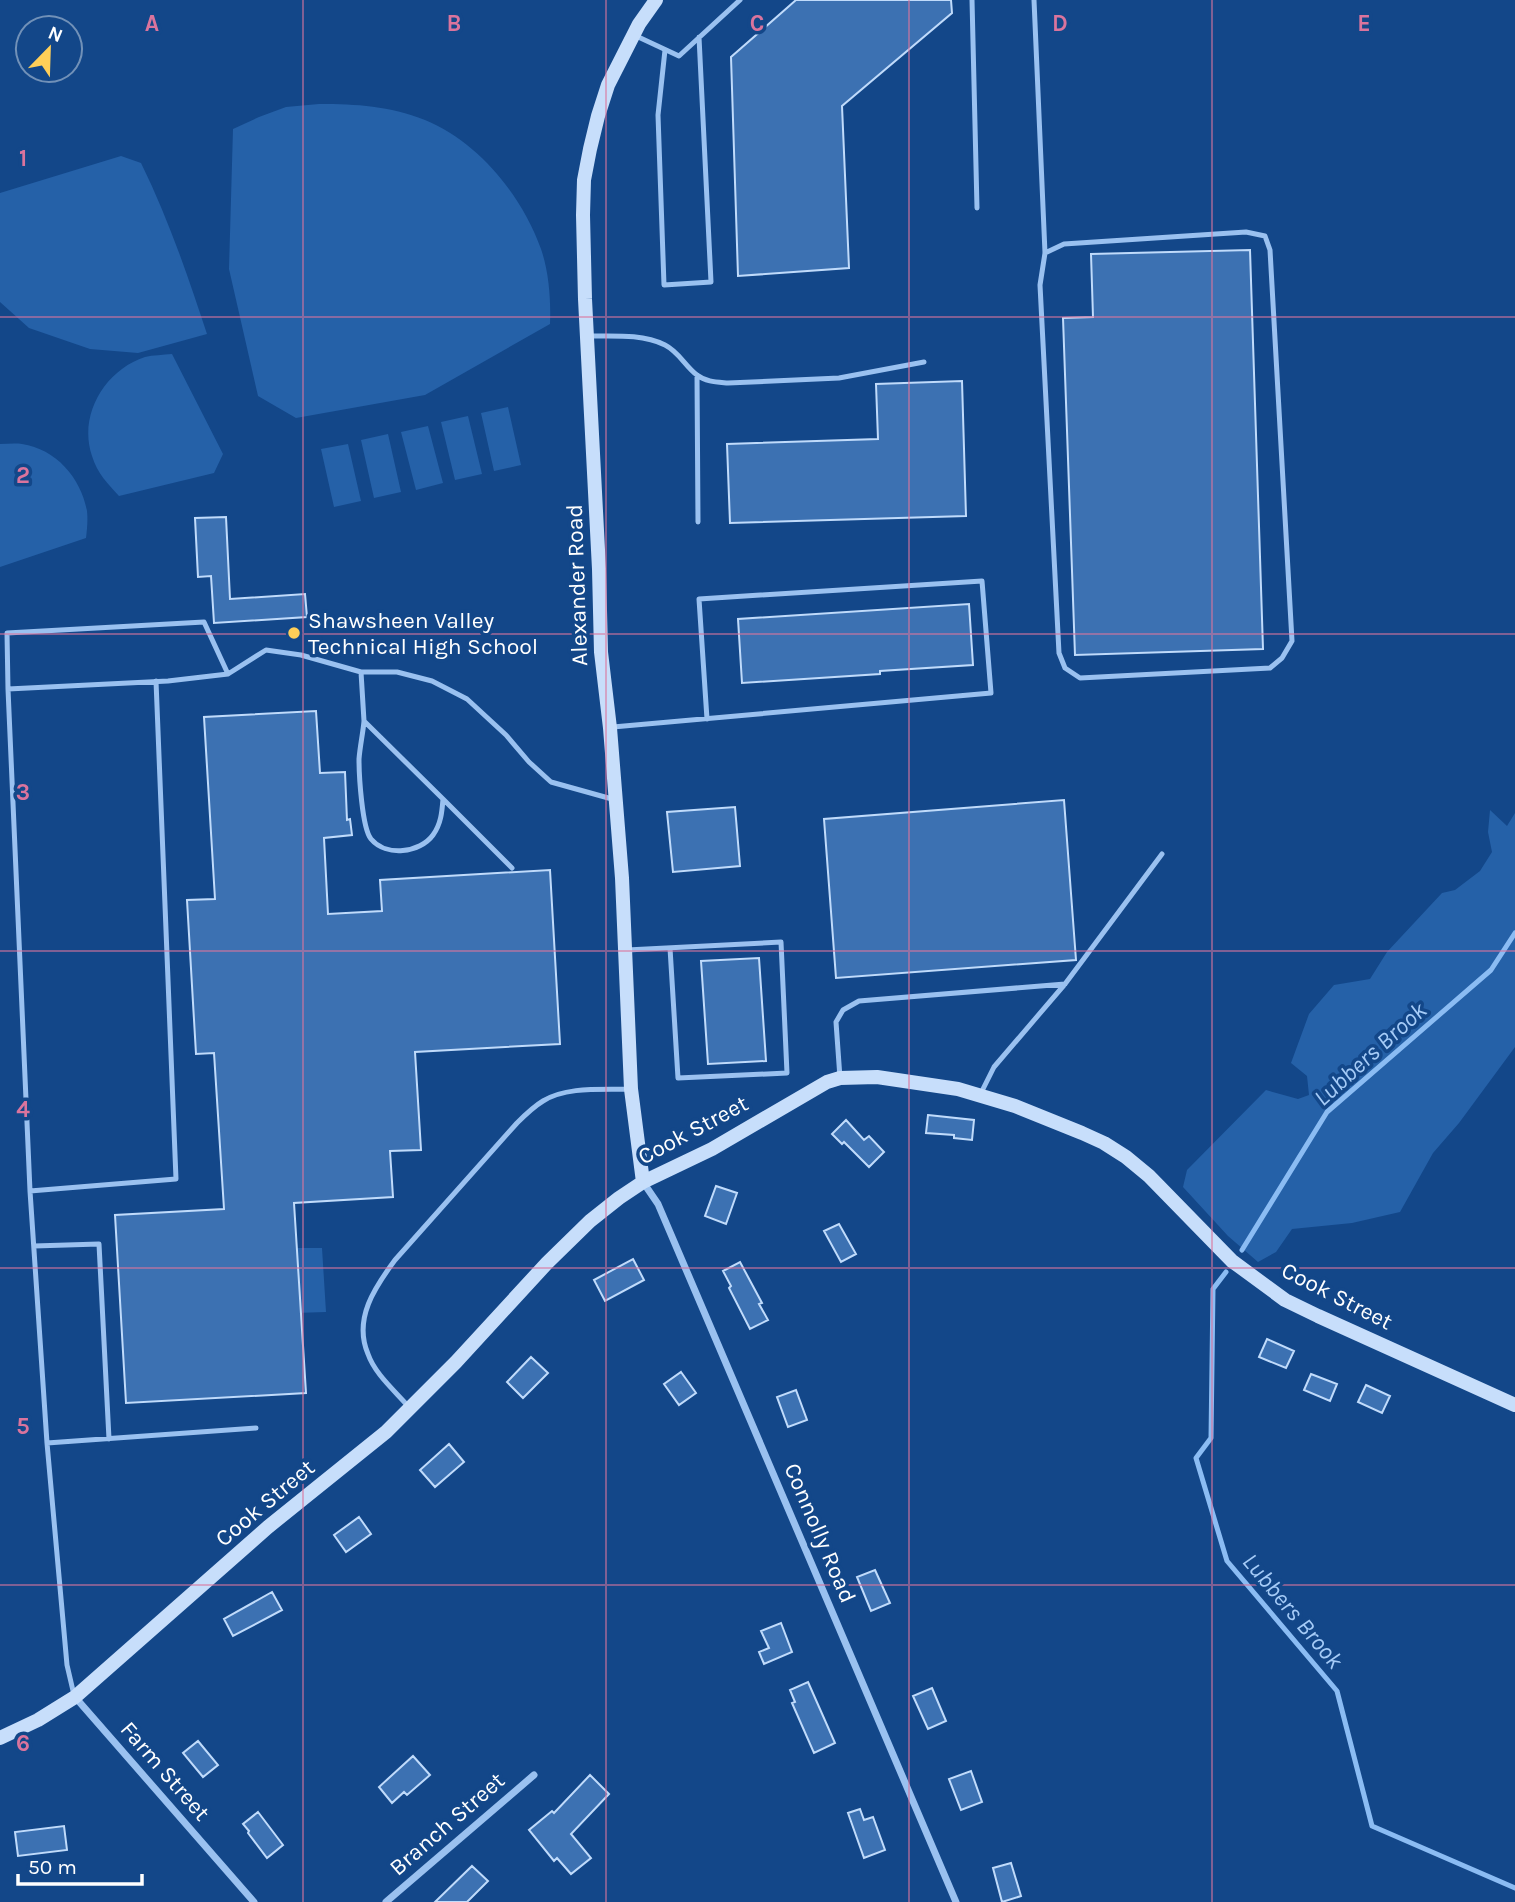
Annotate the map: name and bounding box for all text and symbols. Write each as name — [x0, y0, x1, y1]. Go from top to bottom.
text: A — [145, 10, 159, 37]
text: B — [447, 10, 461, 37]
text: C — [750, 10, 764, 37]
text: D — [1052, 10, 1068, 37]
text: E — [1357, 10, 1371, 37]
north arrow — [14, 14, 84, 84]
text: N — [45, 21, 66, 47]
text: 1 — [19, 145, 27, 172]
text: 2 — [16, 462, 30, 489]
street label: Alexander Road — [561, 504, 593, 666]
place label: Shawsheen Valley Technical High School — [308, 607, 538, 660]
marker: Shawsheen Valley Technical High School — [286, 625, 302, 641]
text: 3 — [16, 779, 30, 806]
water label: Lubbers Brook — [1308, 996, 1433, 1112]
street label: Cook Street — [633, 1090, 753, 1170]
text: 4 — [16, 1096, 30, 1123]
street label: Cook Street — [1277, 1257, 1397, 1336]
text: 5 — [16, 1413, 30, 1440]
street label: Cook Street — [210, 1454, 320, 1552]
street label: Connolly Road — [778, 1459, 862, 1607]
water label: Lubbers Brook — [1237, 1548, 1350, 1675]
street label: Farm Street — [115, 1716, 216, 1826]
text: 6 — [16, 1730, 30, 1757]
street label: Branch Street — [384, 1767, 510, 1881]
scale bar — [18, 1842, 142, 1886]
text: 50 m — [28, 1855, 77, 1879]

